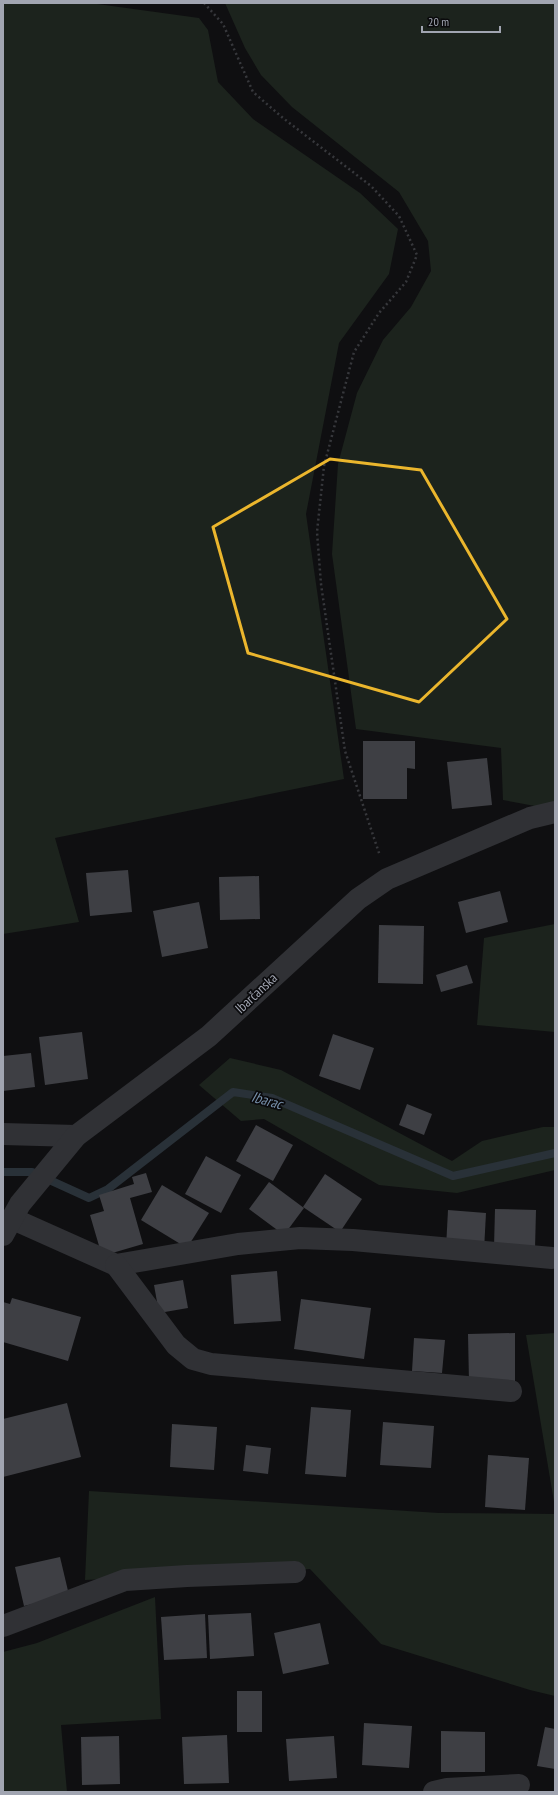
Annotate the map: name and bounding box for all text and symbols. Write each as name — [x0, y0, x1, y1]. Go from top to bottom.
scale bar — [422, 8, 500, 34]
text: 20 m — [428, 14, 449, 29]
street label: Ibarčanska — [231, 969, 281, 1017]
water label: Ibarac — [249, 1087, 286, 1114]

